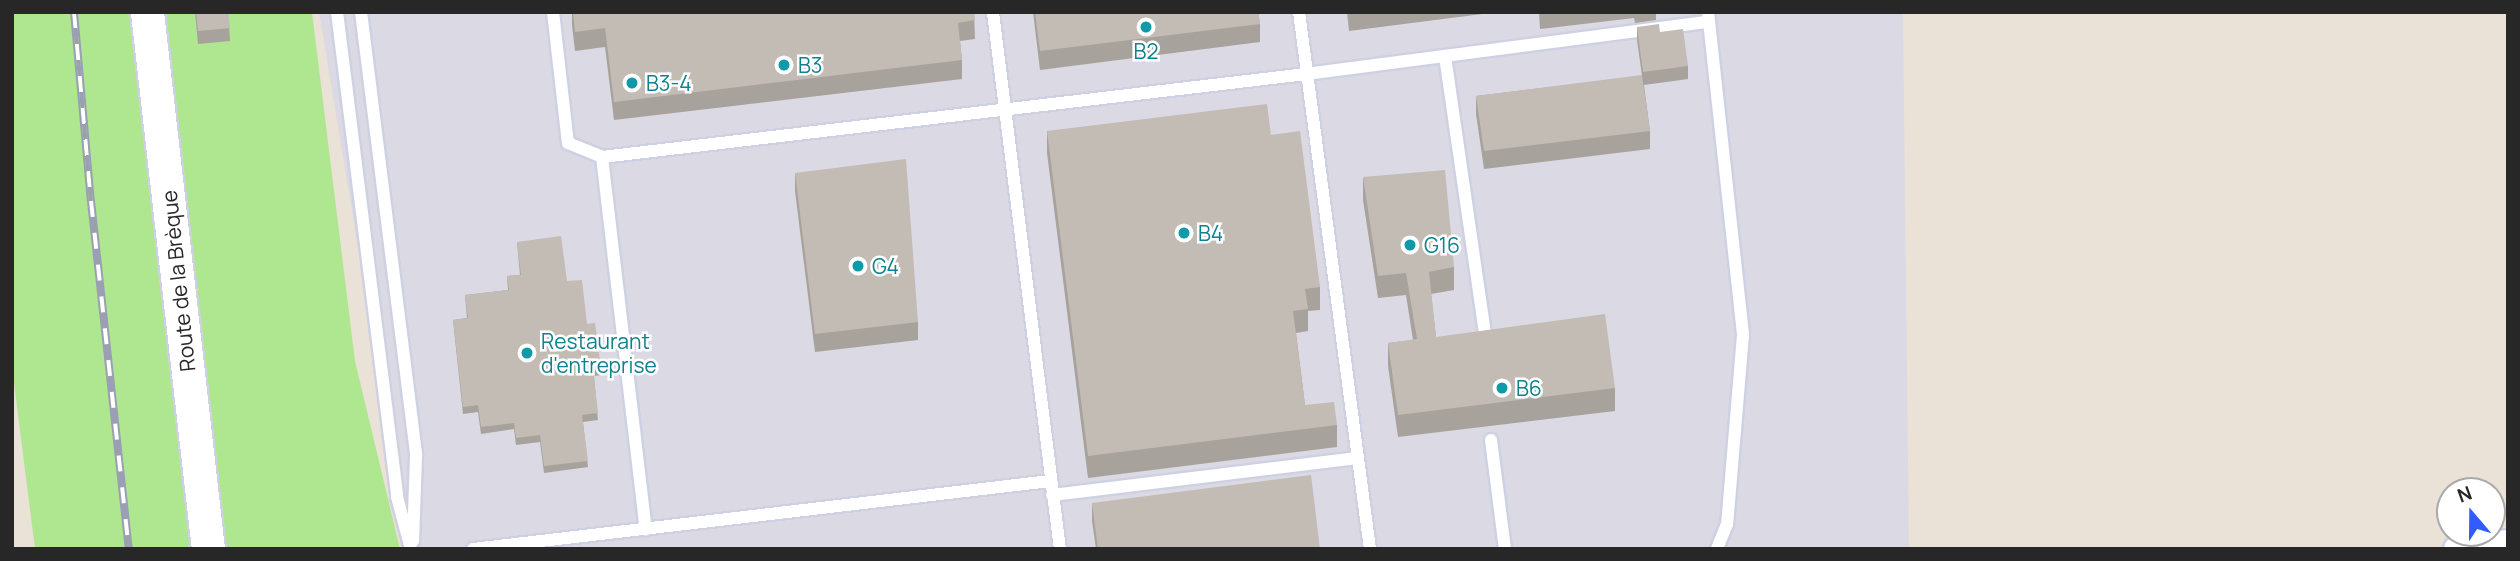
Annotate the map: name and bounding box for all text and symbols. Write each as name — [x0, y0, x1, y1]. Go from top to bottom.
marker: B2 — [1138, 19, 1154, 35]
place label: B2 — [1134, 38, 1158, 64]
place label: B3 — [798, 52, 822, 78]
marker: B3 — [776, 57, 792, 73]
place label: B3-4 — [646, 70, 692, 96]
marker: B3-4 — [624, 75, 640, 91]
street label: Route de la Brèque — [156, 189, 200, 373]
place label: B4 — [1198, 220, 1223, 246]
marker: B4 — [1176, 225, 1192, 241]
place label: G16 — [1424, 232, 1460, 258]
marker: G16 — [1402, 237, 1418, 253]
place label: G4 — [872, 253, 899, 279]
marker: G4 — [850, 258, 866, 274]
place label: Restaurant d'entreprise — [541, 328, 657, 378]
marker: Restaurant d'entreprise — [519, 345, 535, 361]
place label: B6 — [1516, 375, 1542, 401]
marker: B6 — [1494, 380, 1510, 396]
north arrow — [2436, 477, 2506, 547]
text: N — [2454, 480, 2475, 509]

